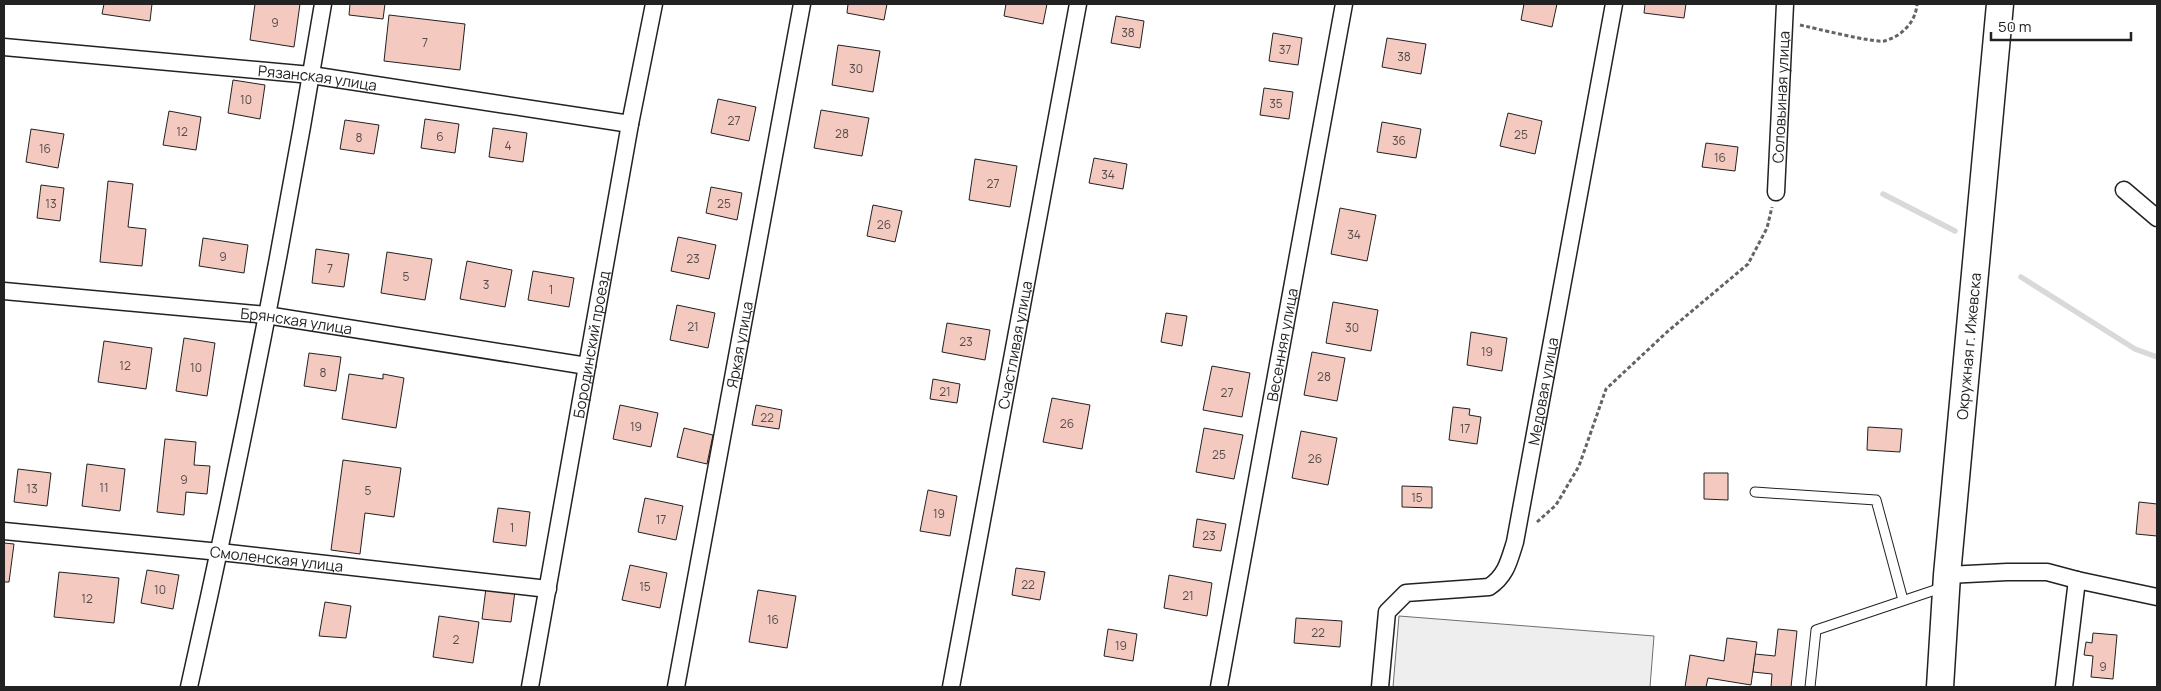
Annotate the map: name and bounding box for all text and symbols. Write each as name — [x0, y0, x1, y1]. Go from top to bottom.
scale bar — [1991, 10, 2131, 42]
house number: 9 — [271, 14, 279, 31]
text: 50 m — [1998, 16, 2032, 37]
house number: 38 — [1121, 24, 1135, 41]
street label: Соловьиная улица — [1767, 30, 1794, 164]
house number: 7 — [422, 34, 428, 51]
house number: 37 — [1279, 41, 1291, 58]
house number: 38 — [1397, 48, 1411, 65]
street label: Рязанская улица — [257, 60, 379, 96]
house number: 30 — [849, 60, 863, 77]
house number: 10 — [240, 91, 252, 108]
house number: 35 — [1269, 95, 1283, 112]
house number: 27 — [728, 112, 740, 129]
house number: 12 — [176, 123, 188, 140]
house number: 28 — [835, 125, 849, 142]
house number: 25 — [1514, 126, 1528, 143]
house number: 6 — [436, 128, 444, 145]
house number: 8 — [356, 129, 363, 146]
house number: 36 — [1392, 132, 1406, 149]
house number: 4 — [504, 137, 512, 154]
house number: 16 — [39, 140, 51, 157]
house number: 16 — [1714, 149, 1726, 166]
house number: 34 — [1101, 166, 1115, 183]
house number: 27 — [987, 175, 999, 192]
house number: 13 — [45, 195, 57, 212]
house number: 25 — [717, 195, 731, 212]
house number: 26 — [877, 216, 891, 233]
house number: 34 — [1347, 226, 1361, 243]
house number: 9 — [219, 248, 227, 265]
house number: 23 — [686, 250, 700, 267]
house number: 7 — [327, 260, 333, 277]
house number: 5 — [403, 268, 410, 285]
street label: Бородинский проезд — [567, 269, 614, 420]
street label: Окружная г. Ижевска — [1951, 272, 1986, 421]
house number: 3 — [483, 276, 489, 293]
street label: Счастливая улица — [992, 279, 1037, 411]
house number: 1 — [549, 281, 553, 298]
street label: Весенняя улица — [1261, 286, 1302, 403]
street label: Яркая улица — [721, 300, 757, 390]
street label: Брянская улица — [240, 302, 354, 339]
house number: 21 — [687, 318, 699, 335]
house number: 30 — [1345, 319, 1359, 336]
house number: 23 — [959, 333, 973, 350]
street label: Медовая улица — [1523, 336, 1563, 447]
house number: 19 — [1481, 343, 1493, 360]
house number: 12 — [119, 357, 131, 374]
house number: 10 — [190, 359, 202, 376]
house number: 8 — [320, 364, 327, 381]
house number: 28 — [1317, 368, 1331, 385]
house number: 21 — [939, 383, 951, 400]
house number: 27 — [1221, 384, 1233, 401]
house number: 22 — [760, 409, 774, 426]
house number: 26 — [1060, 415, 1074, 432]
house number: 19 — [630, 418, 642, 435]
house number: 17 — [1460, 420, 1470, 437]
house number: 25 — [1212, 446, 1226, 463]
house number: 26 — [1308, 450, 1322, 467]
house number: 9 — [180, 471, 188, 488]
house number: 11 — [99, 479, 109, 496]
house number: 13 — [26, 480, 38, 497]
house number: 5 — [365, 482, 372, 499]
house number: 15 — [1411, 489, 1423, 506]
house number: 19 — [933, 505, 945, 522]
house number: 17 — [656, 511, 666, 528]
house number: 1 — [510, 519, 514, 536]
house number: 23 — [1202, 527, 1216, 544]
street label: Смоленская улица — [209, 541, 344, 576]
house number: 22 — [1021, 576, 1035, 593]
house number: 15 — [639, 578, 651, 595]
house number: 10 — [154, 581, 166, 598]
house number: 21 — [1182, 587, 1194, 604]
house number: 12 — [81, 590, 93, 607]
house number: 16 — [767, 611, 779, 628]
house number: 22 — [1311, 624, 1325, 641]
house number: 2 — [453, 631, 460, 648]
house number: 19 — [1115, 637, 1127, 654]
house number: 9 — [2099, 658, 2107, 675]

